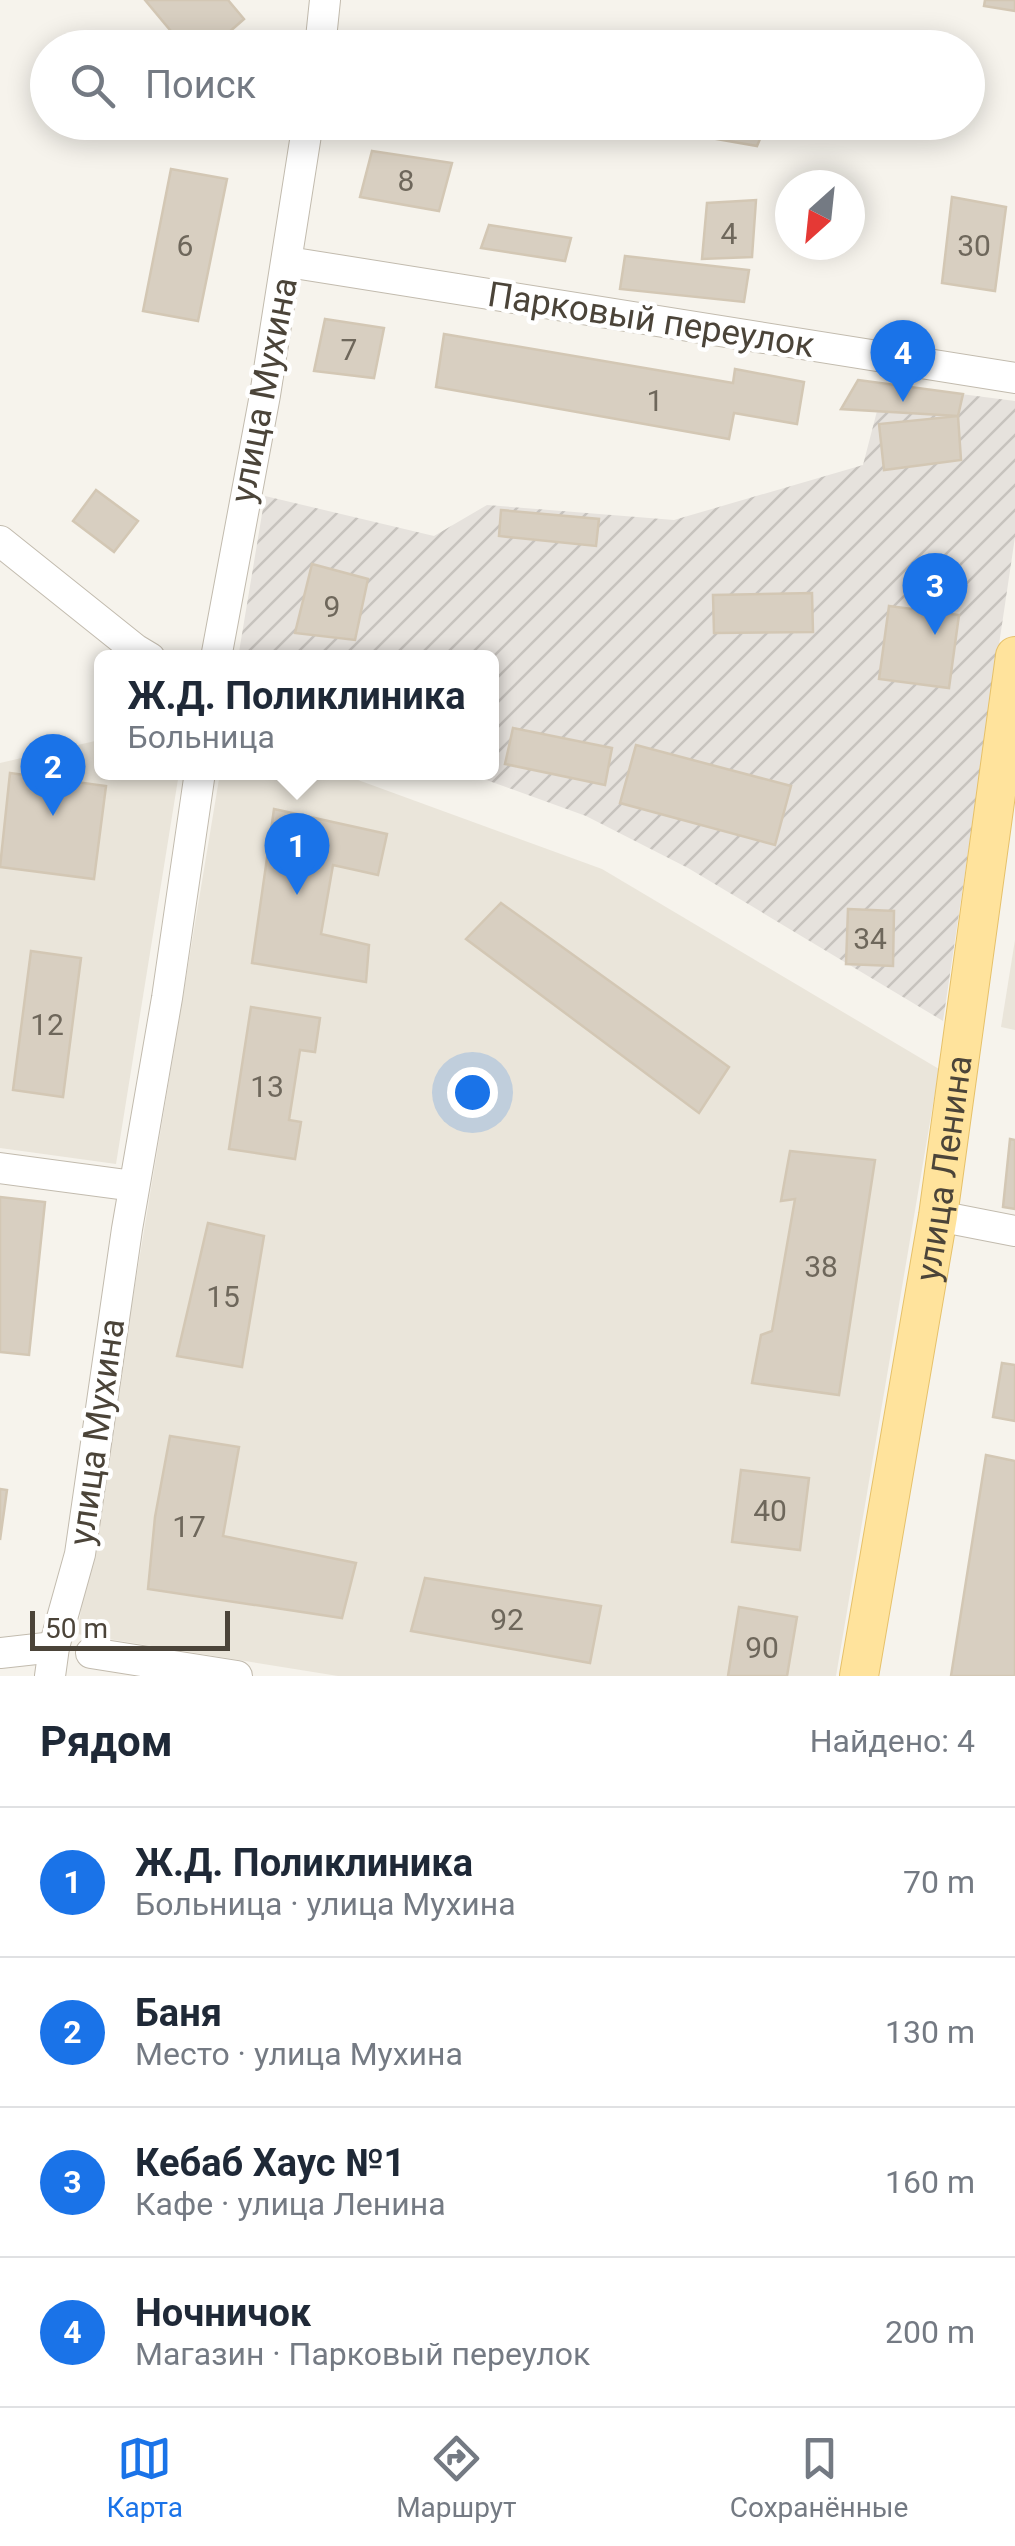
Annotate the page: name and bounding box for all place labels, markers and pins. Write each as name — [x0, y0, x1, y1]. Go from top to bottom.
pin: 4 — [870, 320, 936, 402]
pin: 3 — [902, 552, 968, 635]
pin: 2 — [20, 734, 86, 816]
pin: 1 — [264, 812, 330, 895]

